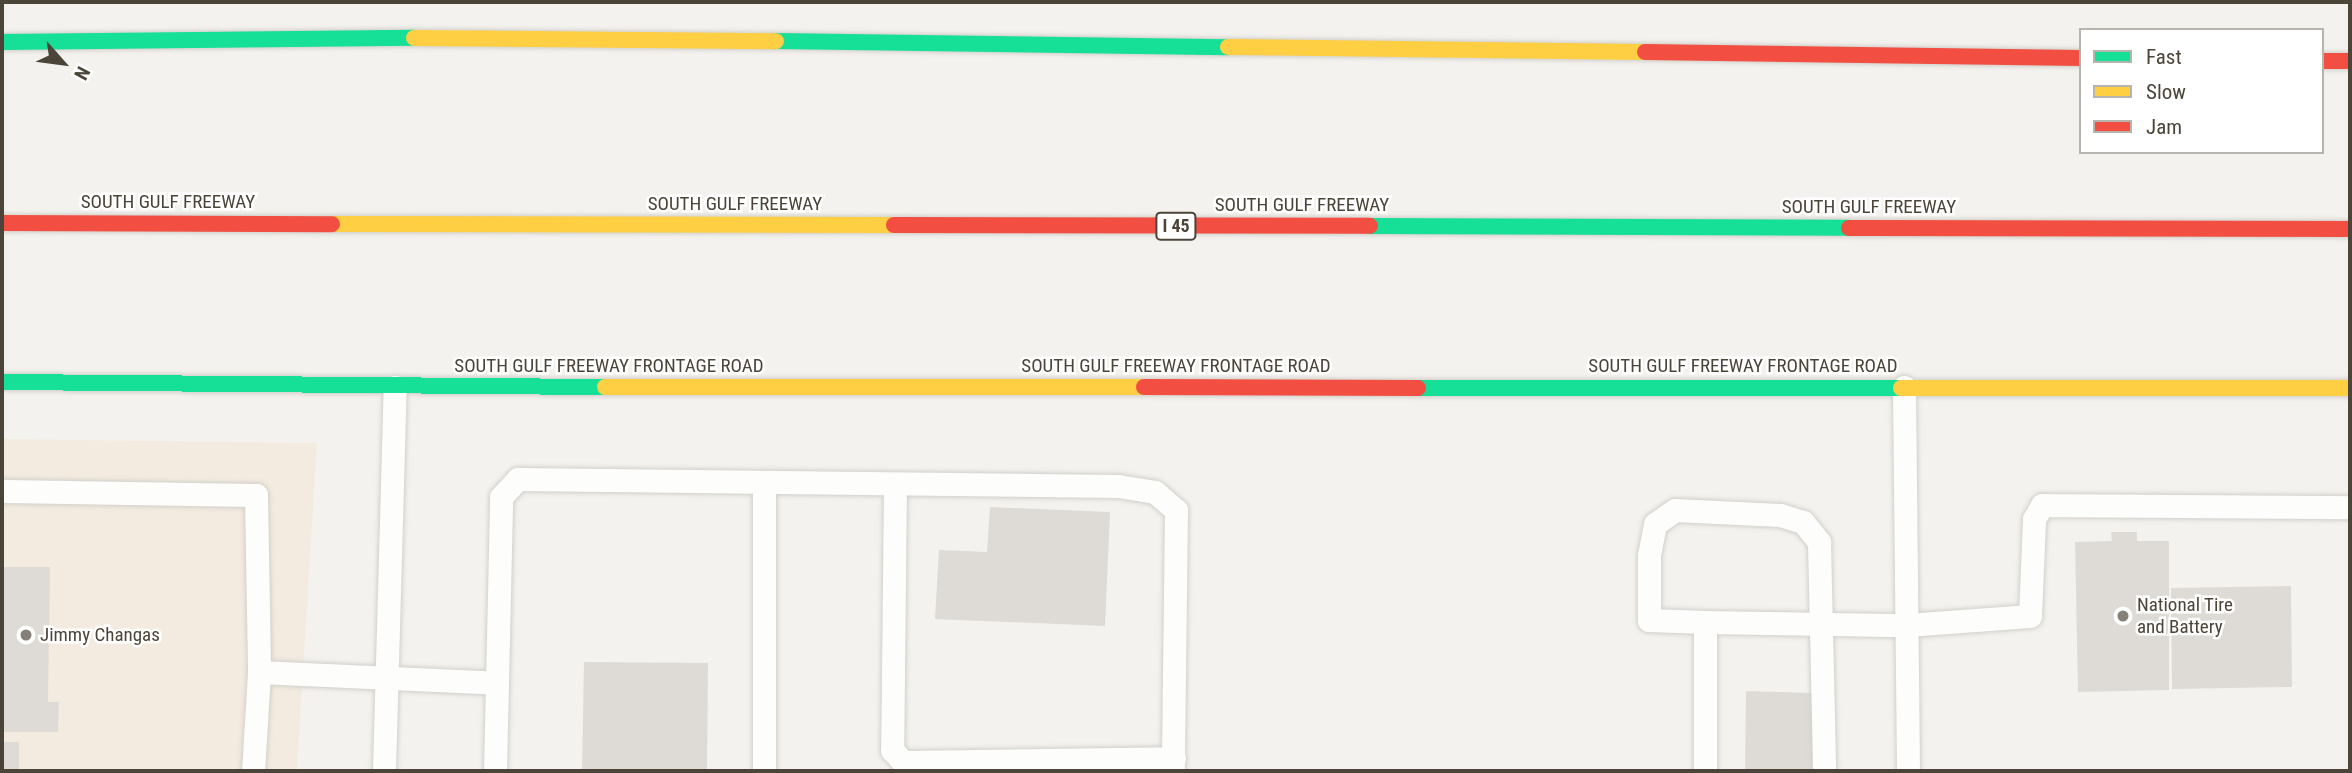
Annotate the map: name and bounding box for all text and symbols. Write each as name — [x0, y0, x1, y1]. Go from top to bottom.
north arrow — [28, 28, 98, 98]
legend — [2079, 28, 2324, 154]
text: Fast — [2146, 45, 2182, 69]
text: N — [69, 63, 95, 84]
text: Slow — [2146, 80, 2186, 104]
text: Jam — [2146, 115, 2182, 139]
street label: SOUTH GULF FREEWAY — [81, 191, 255, 213]
street label: SOUTH GULF FREEWAY — [648, 193, 822, 215]
street label: SOUTH GULF FREEWAY — [1215, 194, 1389, 216]
street label: SOUTH GULF FREEWAY — [1782, 196, 1956, 218]
road number: I 45 — [1155, 211, 1197, 240]
street label: SOUTH GULF FREEWAY FRONTAGE ROAD — [454, 355, 764, 377]
street label: SOUTH GULF FREEWAY FRONTAGE ROAD — [1021, 355, 1331, 377]
street label: SOUTH GULF FREEWAY FRONTAGE ROAD — [1588, 355, 1898, 377]
place label: National Tire and Battery — [2137, 594, 2233, 638]
marker: National Tire and Battery — [2115, 608, 2131, 624]
place label: Jimmy Changas — [40, 624, 160, 646]
marker: Jimmy Changas — [18, 627, 34, 643]

